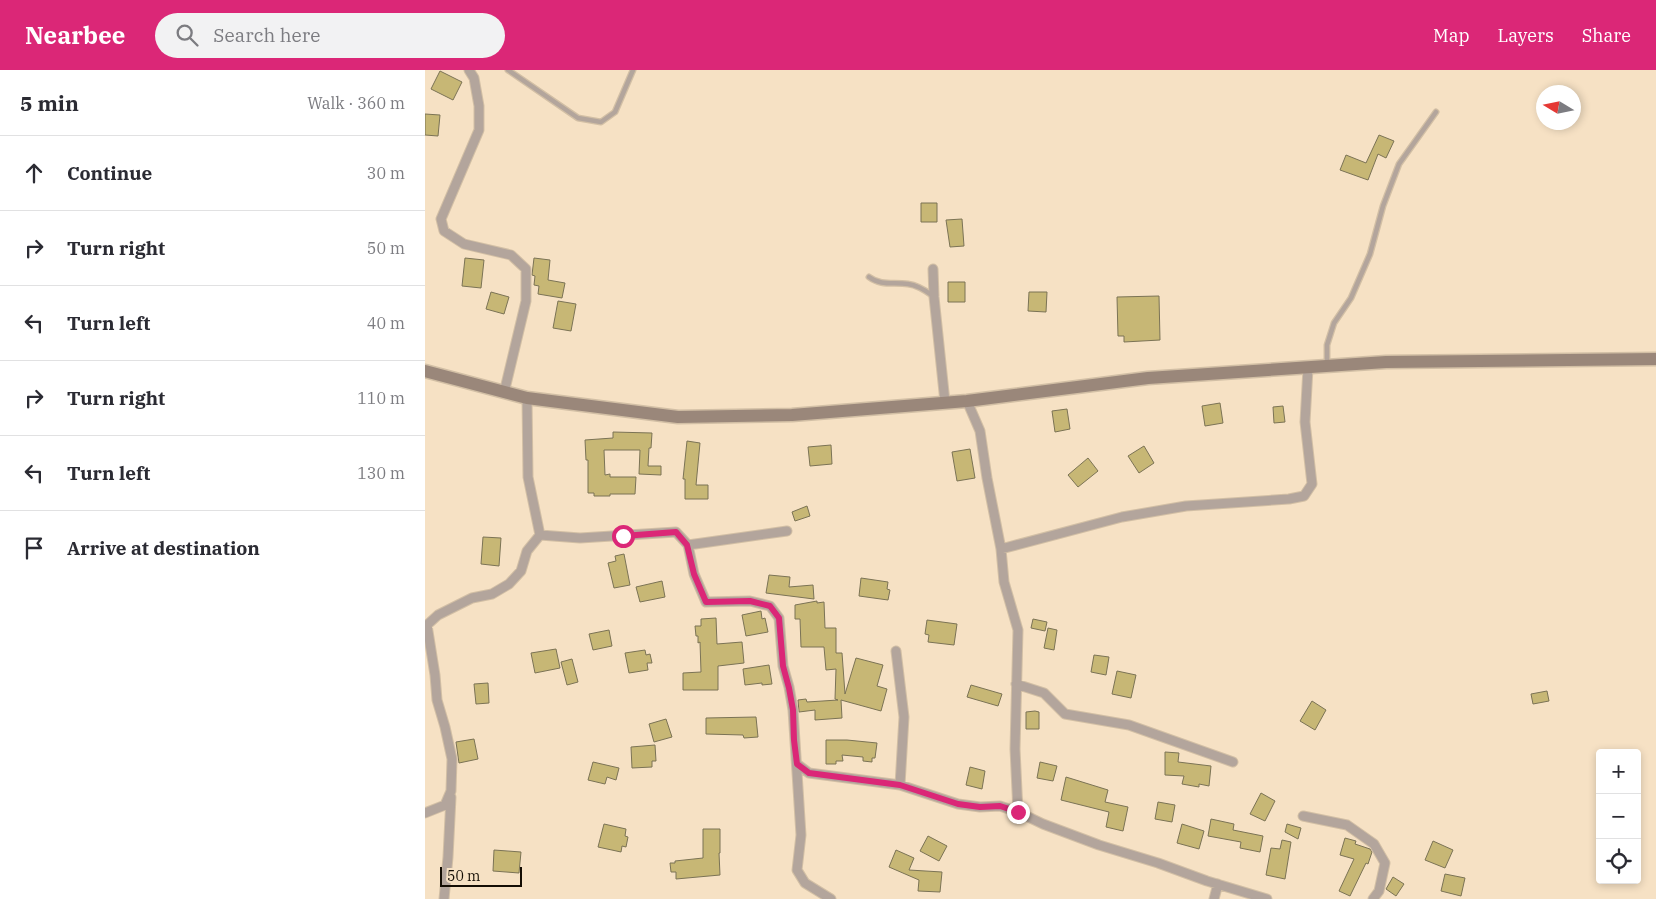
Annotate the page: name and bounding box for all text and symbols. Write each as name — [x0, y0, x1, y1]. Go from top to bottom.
search box — [155, 13, 505, 58]
text: Nearbee — [25, 19, 125, 51]
icon: search — [173, 21, 201, 49]
text: Search here — [213, 23, 320, 47]
text: Map — [1433, 24, 1470, 47]
text: Layers — [1498, 24, 1554, 47]
text: Share — [1582, 24, 1631, 47]
north arrow — [1536, 85, 1581, 130]
text: 5 min — [20, 89, 79, 117]
text: Walk · 360 m — [307, 93, 405, 113]
icon: ahead — [20, 159, 48, 187]
text: Continue — [67, 161, 152, 185]
text: 30 m — [367, 163, 405, 183]
icon: right — [20, 234, 48, 262]
text: Turn right — [67, 236, 165, 260]
text: 50 m — [367, 238, 405, 258]
icon: left — [20, 309, 48, 337]
text: Turn left — [67, 311, 150, 335]
text: 40 m — [367, 313, 405, 333]
icon: right — [20, 384, 48, 412]
text: Turn right — [67, 386, 165, 410]
text: 110 m — [357, 388, 405, 408]
icon: left — [20, 459, 48, 487]
text: Turn left — [67, 461, 150, 485]
text: 130 m — [357, 463, 405, 483]
route start — [612, 525, 635, 548]
icon: arrive — [20, 534, 48, 562]
text: Arrive at destination — [67, 536, 260, 560]
map controls — [1596, 749, 1641, 884]
button: + — [1596, 749, 1641, 794]
button: − — [1596, 794, 1641, 839]
route end — [1007, 801, 1030, 824]
button: locate — [1596, 839, 1641, 884]
scale bar — [440, 864, 523, 887]
text: 50 m — [447, 867, 480, 885]

